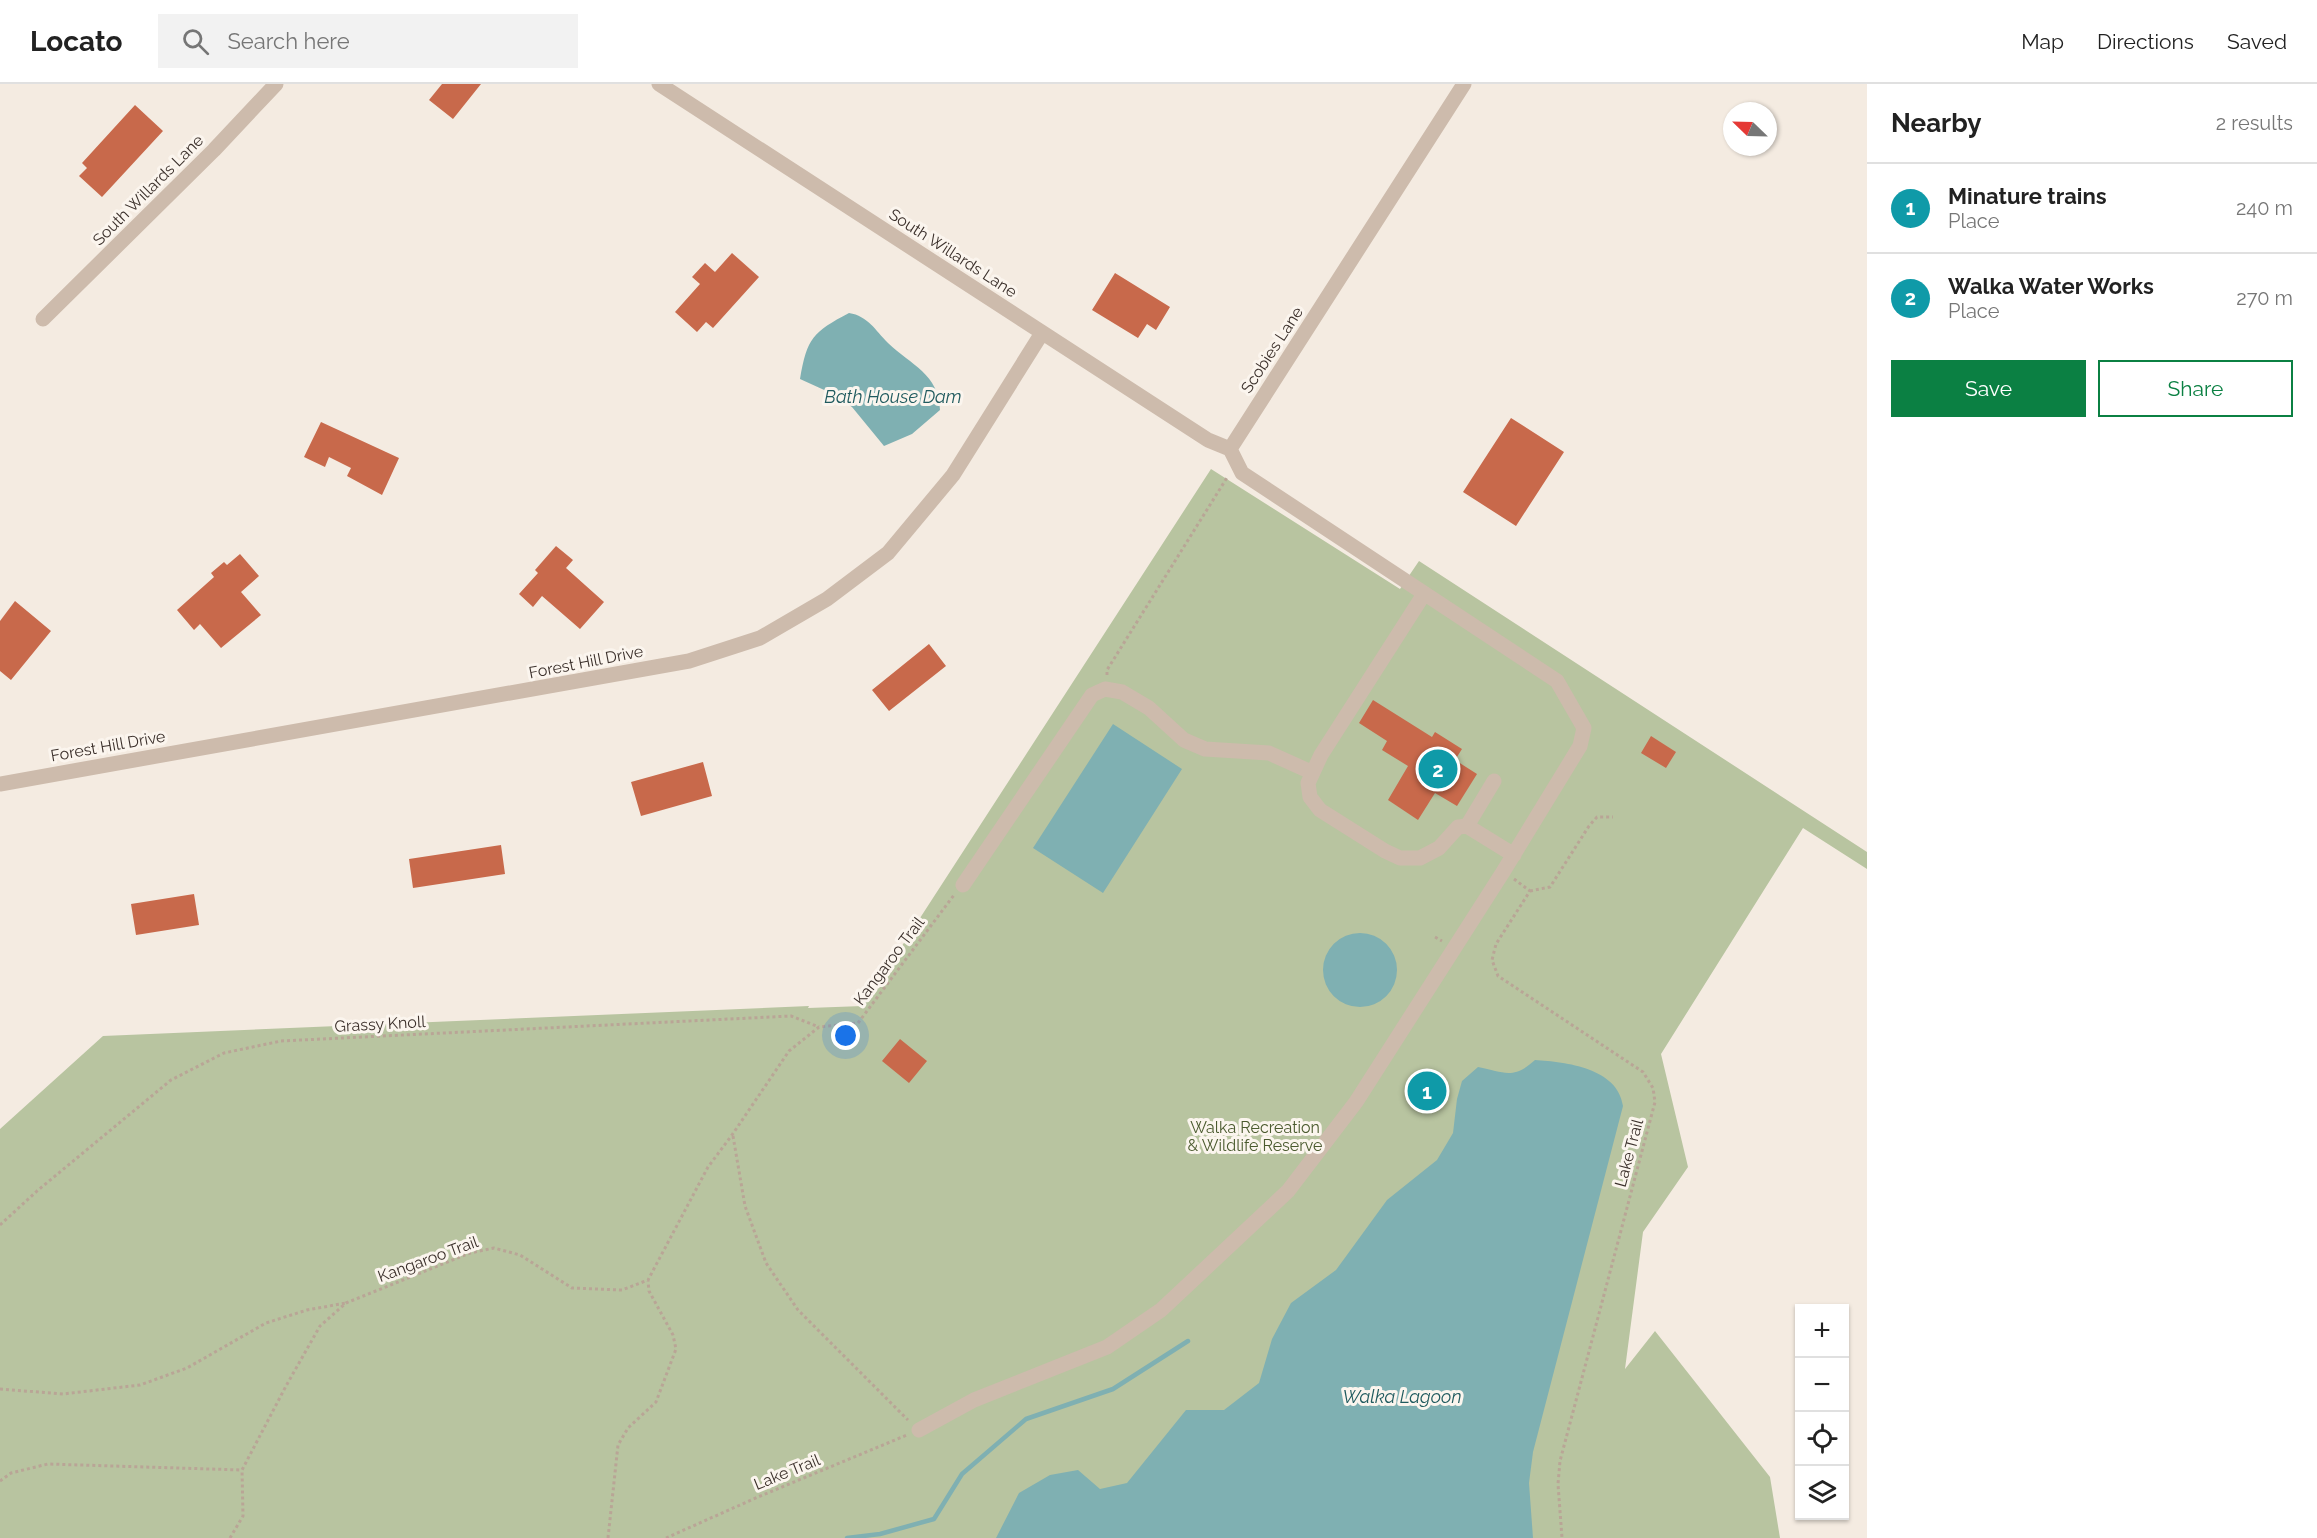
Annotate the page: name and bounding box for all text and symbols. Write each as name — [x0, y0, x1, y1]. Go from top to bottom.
search box — [158, 14, 578, 68]
text: Locato — [30, 25, 122, 58]
icon: search — [179, 25, 212, 58]
text: Search here — [227, 28, 350, 54]
text: Map — [2021, 29, 2064, 54]
text: Directions — [2097, 29, 2194, 54]
text: Saved — [2227, 29, 2287, 54]
north arrow — [1723, 102, 1777, 156]
text: Nearby — [1891, 108, 1981, 138]
text: 2 results — [2216, 111, 2293, 135]
street label: South Willards Lane — [89, 131, 207, 249]
text: Minature trains — [1948, 183, 2107, 209]
text: 1 — [1906, 196, 1915, 220]
text: 240 m — [2236, 196, 2293, 220]
street label: South Willards Lane — [886, 205, 1020, 301]
text: Place — [1948, 209, 1999, 233]
text: Walka Water Works — [1948, 273, 2154, 299]
text: 2 — [1905, 286, 1916, 310]
text: 270 m — [2236, 286, 2293, 310]
text: Place — [1948, 299, 1999, 323]
street label: Scobies Lane — [1237, 303, 1307, 397]
button: Save — [1891, 360, 2086, 417]
button: Share — [2098, 360, 2293, 417]
water label: Bath House Dam — [824, 386, 962, 407]
street label: Forest Hill Drive — [527, 642, 645, 682]
street label: Forest Hill Drive — [49, 727, 167, 765]
pin: 2 — [1418, 746, 1458, 792]
street label: Kangaroo Trail — [850, 913, 929, 1009]
street label: Grassy Knoll — [334, 1012, 427, 1036]
your location — [831, 1021, 860, 1050]
pin: 1 — [1408, 1068, 1446, 1114]
street label: Lake Trail — [1611, 1116, 1647, 1189]
park label: Walka Recreation & Wildlife Reserve — [1187, 1118, 1323, 1155]
street label: Kangaroo Trail — [375, 1232, 481, 1286]
map controls — [1795, 1304, 1849, 1520]
button: + — [1795, 1304, 1849, 1358]
button: − — [1795, 1358, 1849, 1412]
water label: Walka Lagoon — [1343, 1386, 1461, 1407]
button: locate — [1795, 1412, 1849, 1466]
street label: Lake Trail — [751, 1450, 823, 1494]
button: layers — [1795, 1466, 1849, 1520]

